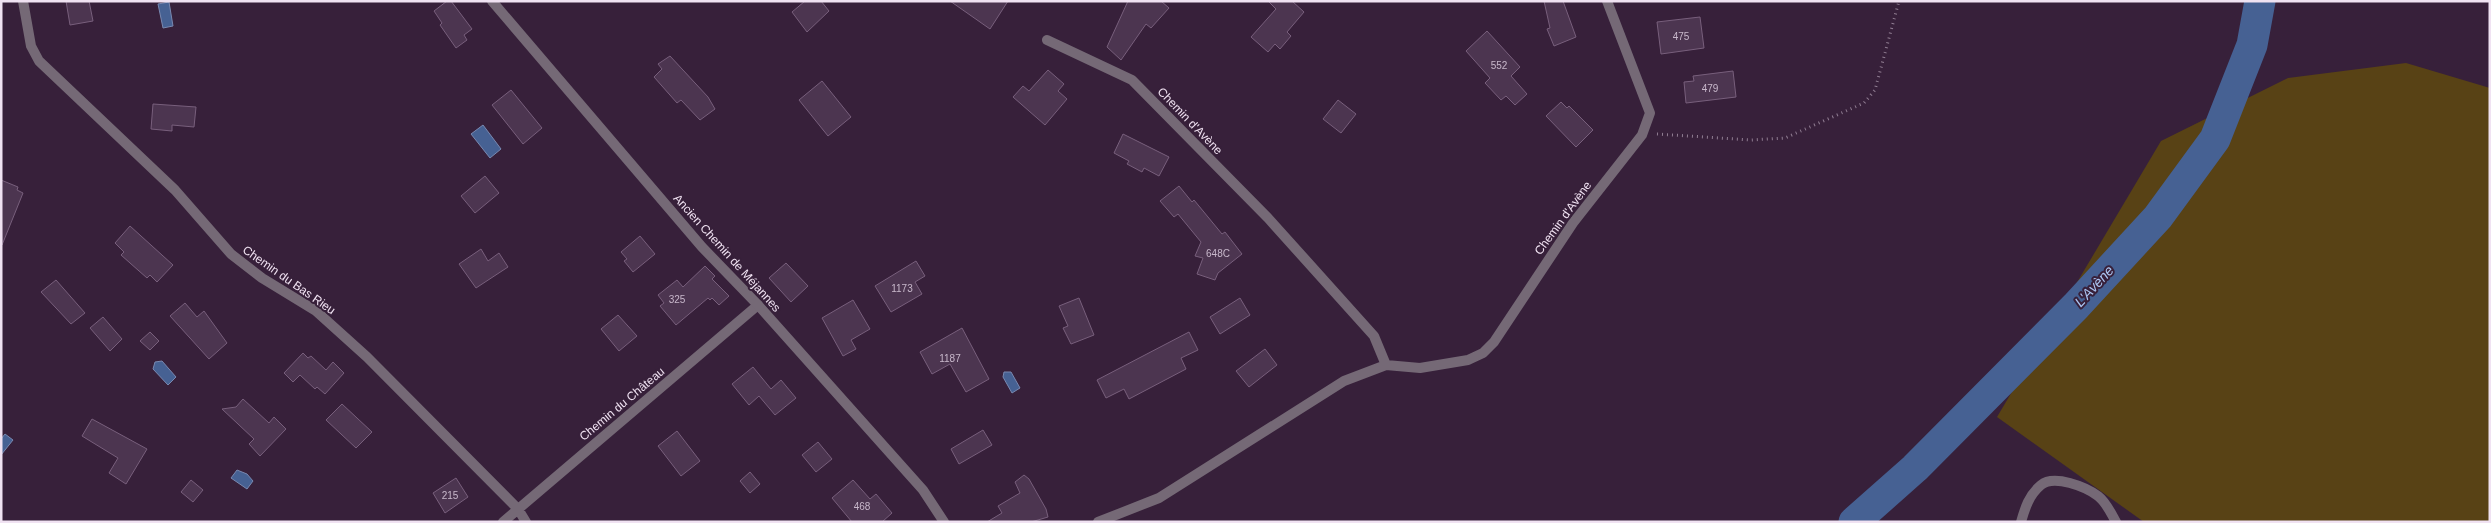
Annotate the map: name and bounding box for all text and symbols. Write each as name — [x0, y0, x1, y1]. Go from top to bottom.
house number: 475 — [1673, 31, 1690, 42]
house number: 552 — [1491, 60, 1508, 71]
house number: 479 — [1702, 83, 1719, 94]
street label: Chemin d'Avène — [1155, 85, 1226, 158]
street label: Chemin d'Avène — [1532, 178, 1595, 257]
street label: Ancien Chemin de Méjannes — [670, 191, 784, 315]
street label: Chemin du Bas Rieu — [240, 243, 338, 317]
house number: 648C — [1206, 248, 1230, 259]
water label: L'Avène — [2071, 262, 2117, 310]
house number: 1173 — [891, 283, 913, 294]
house number: 325 — [669, 294, 686, 305]
house number: 1187 — [939, 353, 961, 364]
street label: Chemin du Château — [577, 364, 667, 444]
house number: 215 — [442, 490, 459, 501]
house number: 468 — [854, 501, 871, 512]

